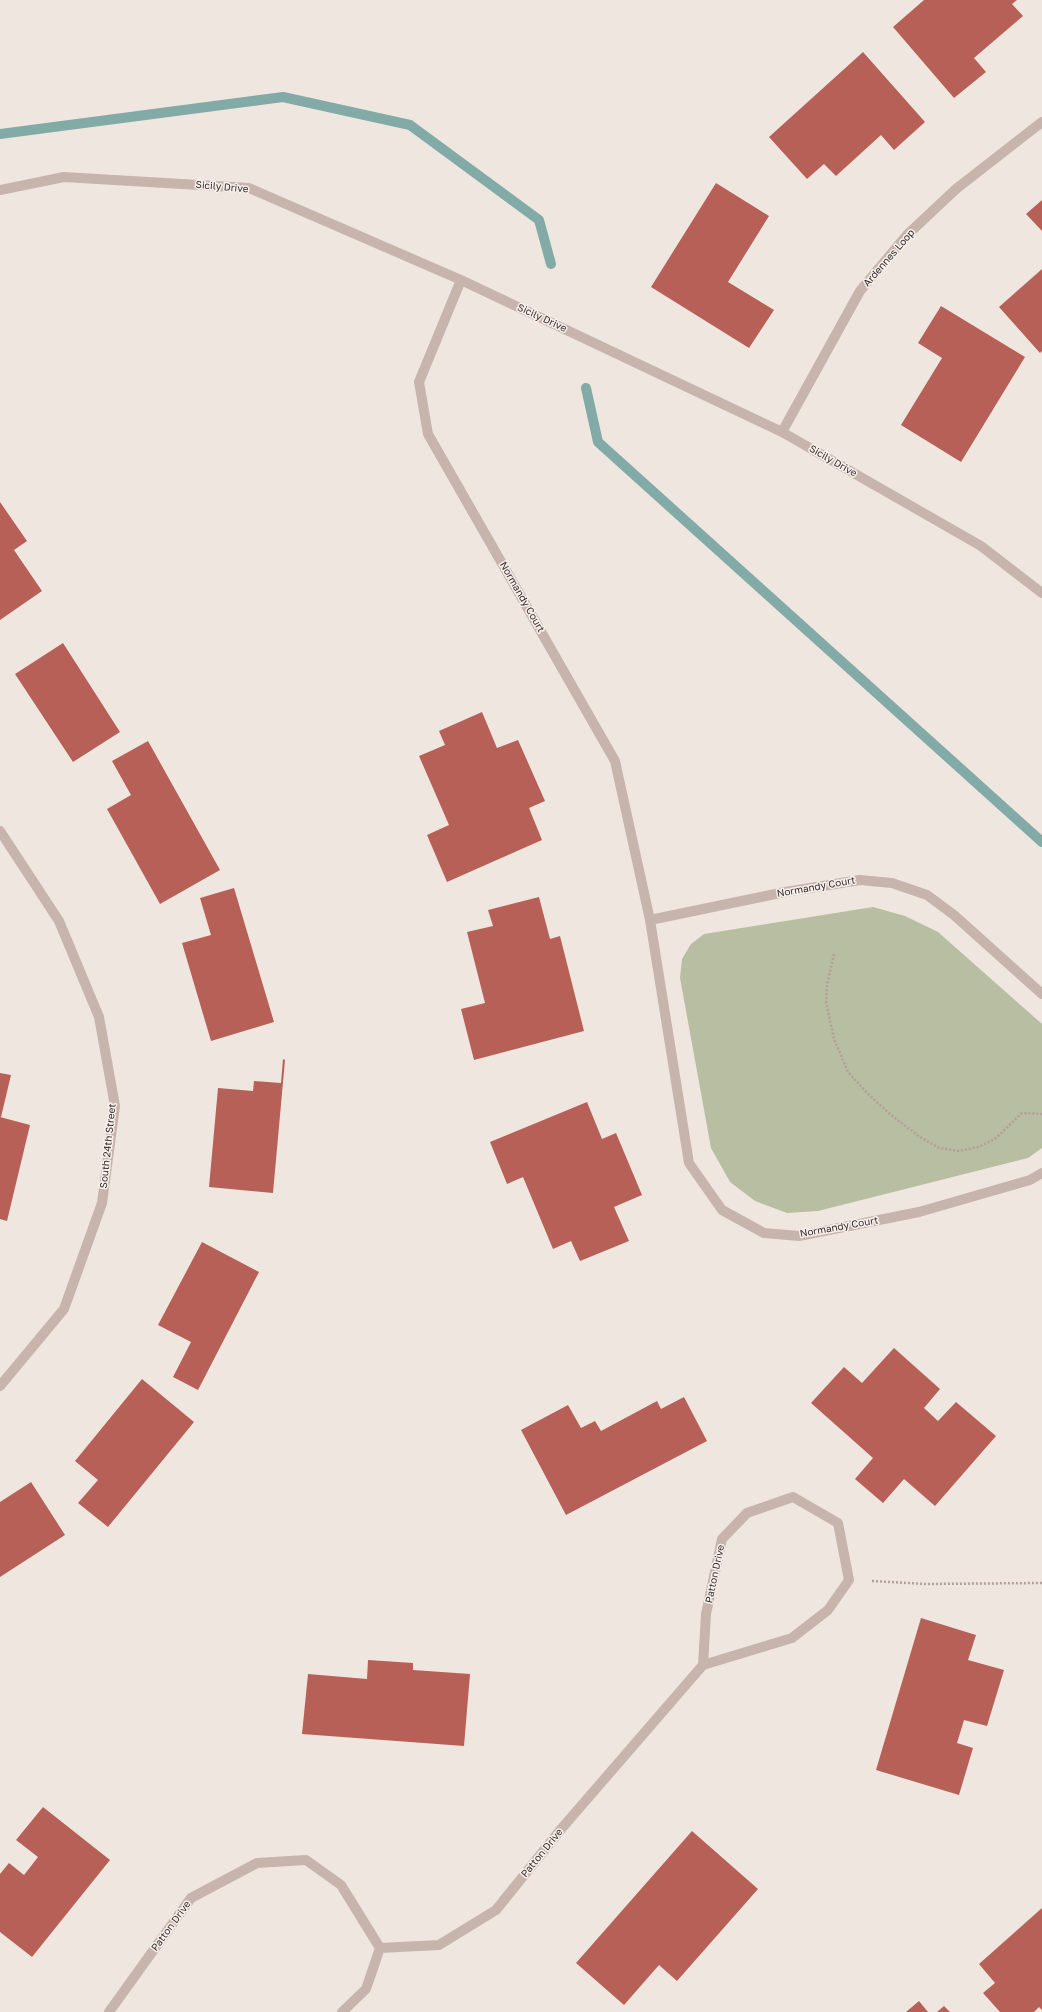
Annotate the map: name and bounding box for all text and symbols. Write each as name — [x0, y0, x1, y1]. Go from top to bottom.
street label: Sicily Drive — [195, 179, 249, 195]
street label: Ardennes Loop — [861, 227, 917, 289]
street label: Sicily Drive — [515, 301, 569, 335]
street label: Sicily Drive — [807, 443, 859, 479]
street label: Normandy Court — [497, 560, 547, 634]
street label: Normandy Court — [776, 874, 856, 900]
street label: South 24th Street — [98, 1103, 118, 1189]
street label: Normandy Court — [799, 1214, 879, 1240]
street label: Patton Drive — [703, 1544, 727, 1604]
street label: Patton Drive — [519, 1826, 565, 1880]
street label: Patton Drive — [149, 1898, 193, 1954]

